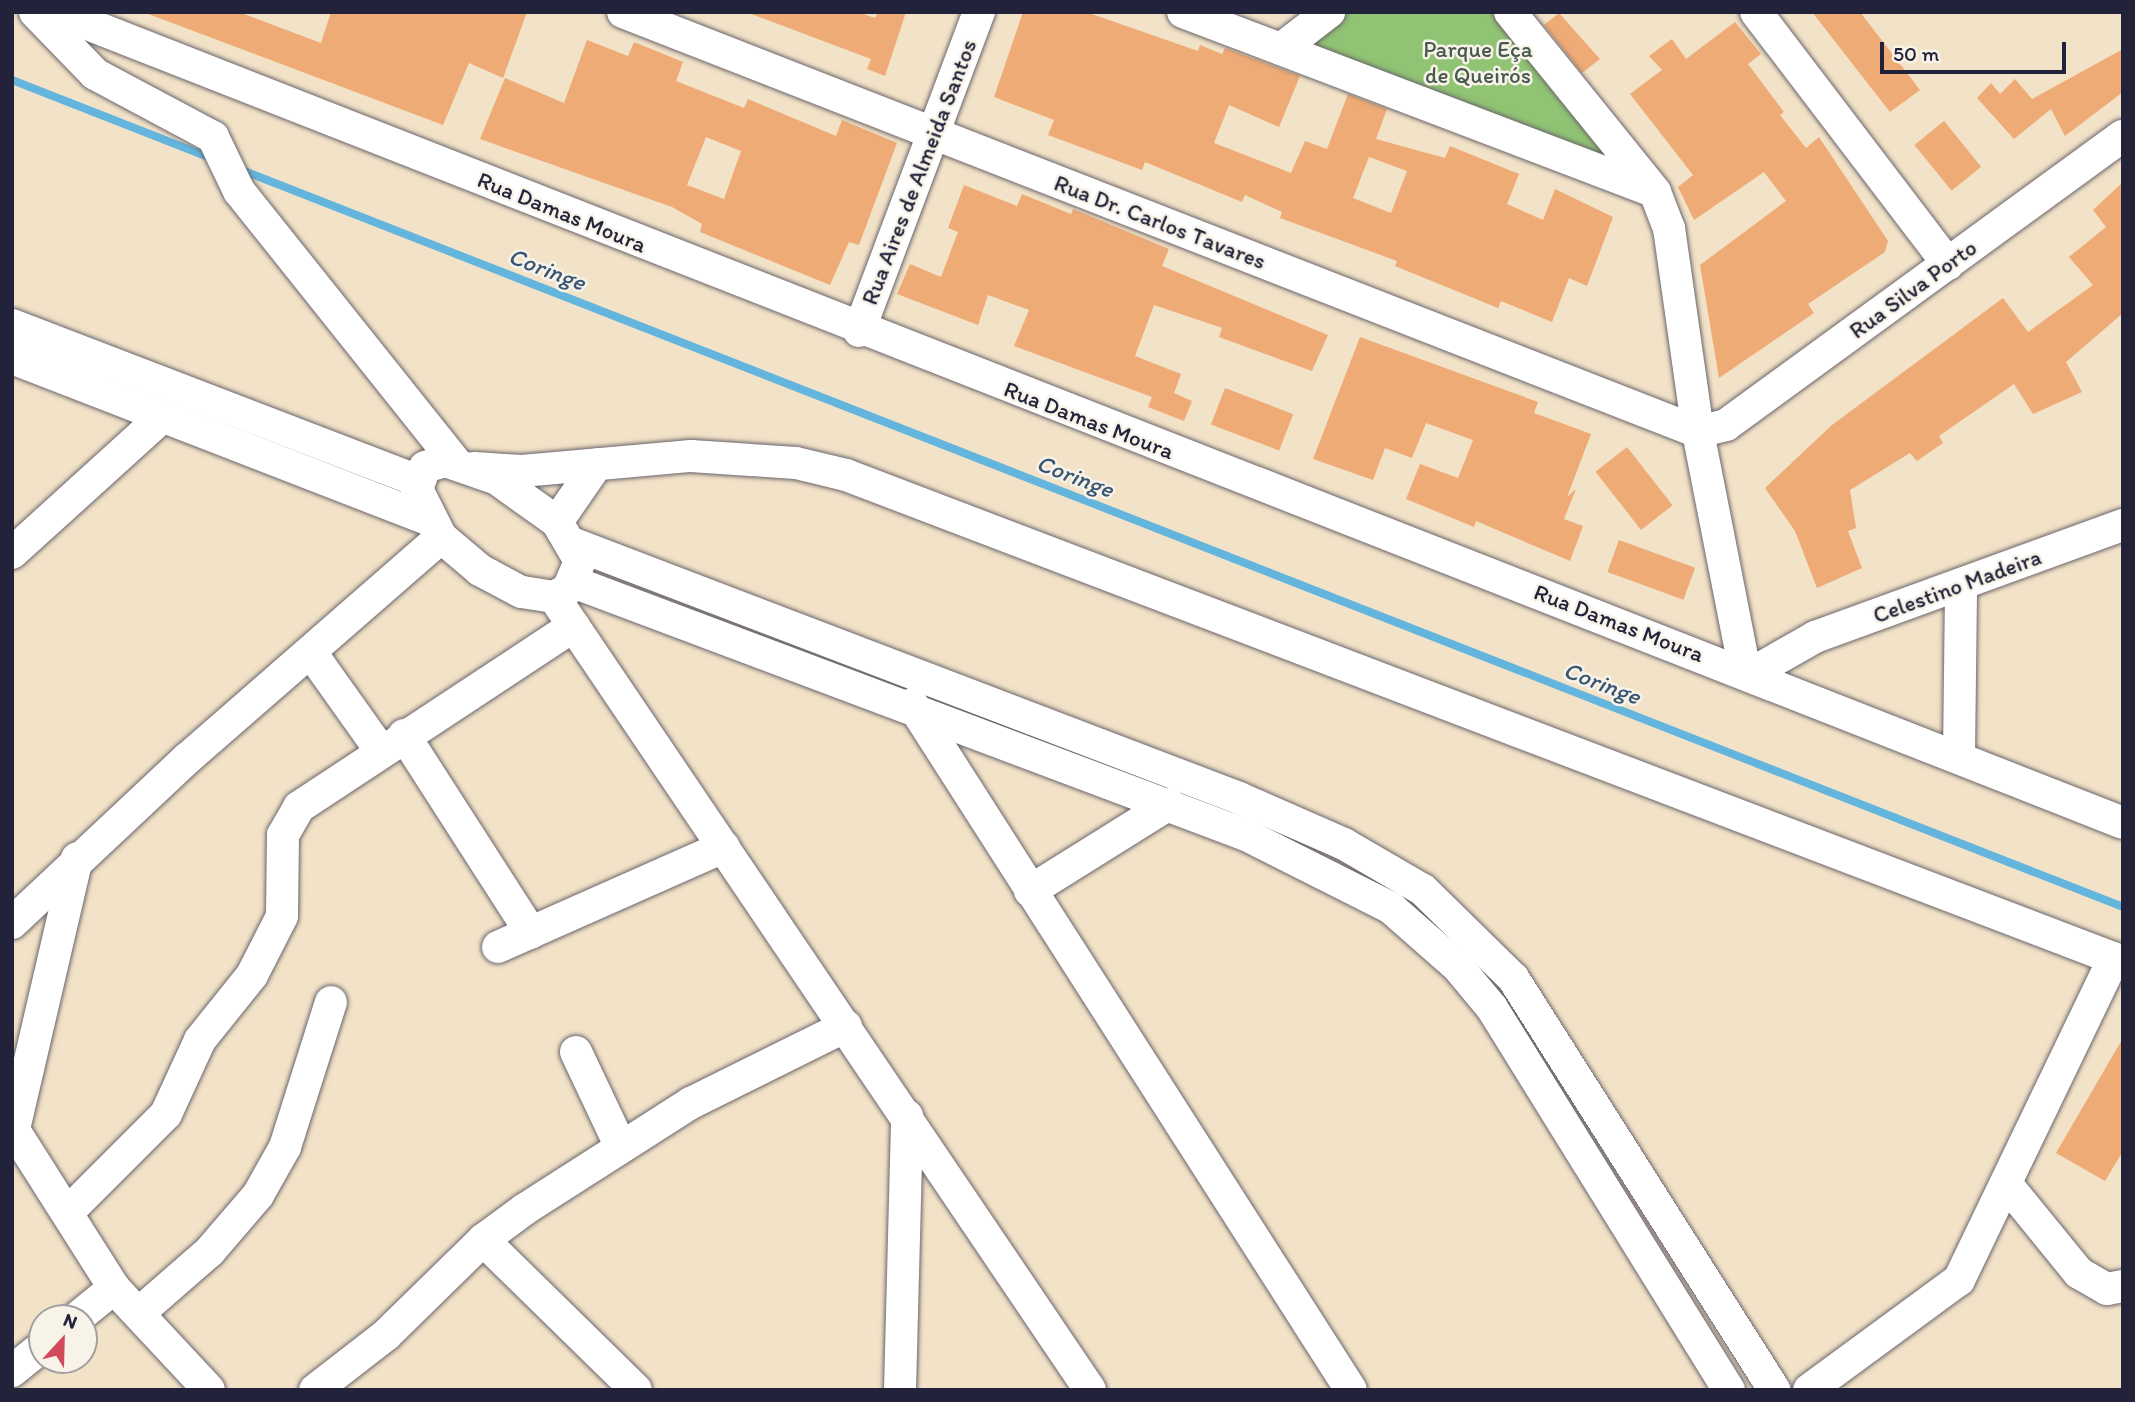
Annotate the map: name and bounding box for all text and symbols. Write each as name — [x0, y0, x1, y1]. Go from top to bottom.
scale bar — [1883, 28, 2068, 72]
street label: Rua Aires de Almeida Santos — [855, 35, 983, 309]
park label: Parque Eça de Queirós — [1423, 35, 1533, 89]
text: 50 m — [1893, 41, 1939, 66]
street label: Rua Damas Moura — [473, 166, 651, 258]
street label: Rua Dr. Carlos Tavares — [1051, 169, 1269, 275]
street label: Rua Silva Porto — [1845, 234, 1981, 344]
water label: Coringe — [504, 241, 590, 297]
street label: Rua Damas Moura — [1000, 375, 1178, 465]
water label: Coringe — [1032, 448, 1118, 504]
street label: Celestino Madeira — [1869, 543, 2045, 629]
street label: Rua Damas Moura — [1530, 578, 1708, 668]
water label: Coringe — [1559, 655, 1645, 711]
north arrow — [28, 1304, 98, 1374]
text: N — [60, 1308, 81, 1334]

